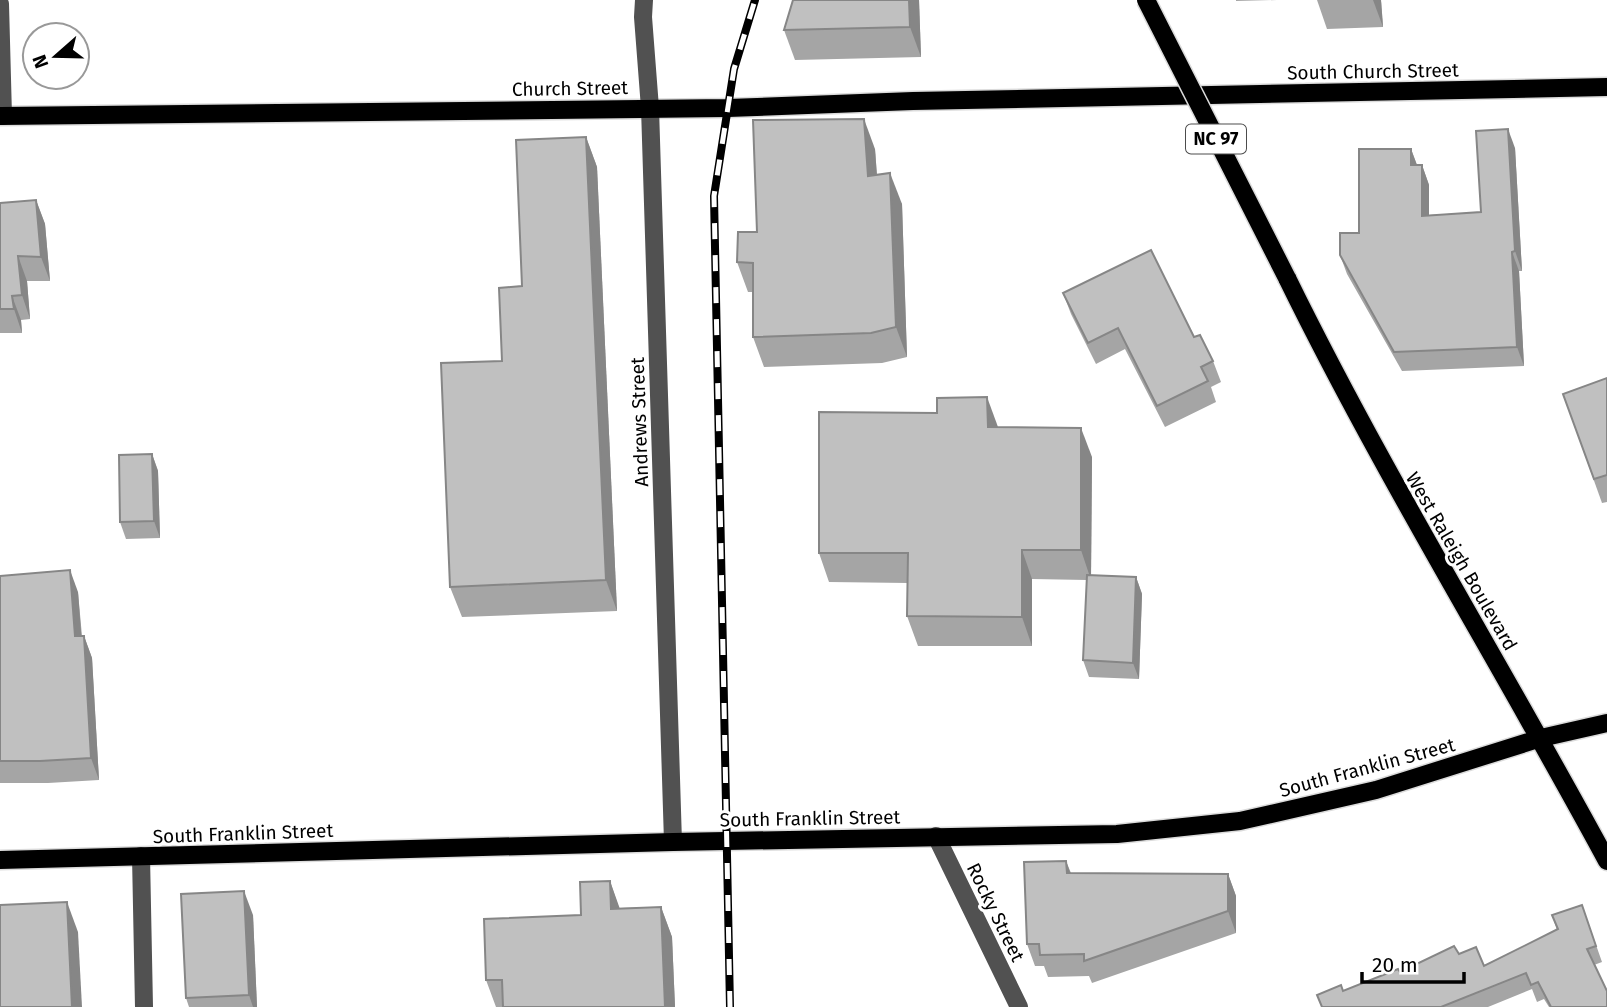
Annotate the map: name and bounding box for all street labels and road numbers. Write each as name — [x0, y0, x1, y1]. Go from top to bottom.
street label: South Church Street — [1287, 59, 1459, 84]
street label: Church Street — [512, 76, 628, 101]
road number: NC 97 — [1186, 124, 1246, 154]
street label: Andrews Street — [626, 357, 653, 487]
street label: West Raleigh Boulevard — [1401, 468, 1522, 655]
street label: South Franklin Street — [1277, 733, 1458, 802]
street label: South Franklin Street — [719, 805, 901, 832]
street label: South Franklin Street — [152, 819, 334, 848]
street label: Rocky Street — [962, 859, 1029, 965]

